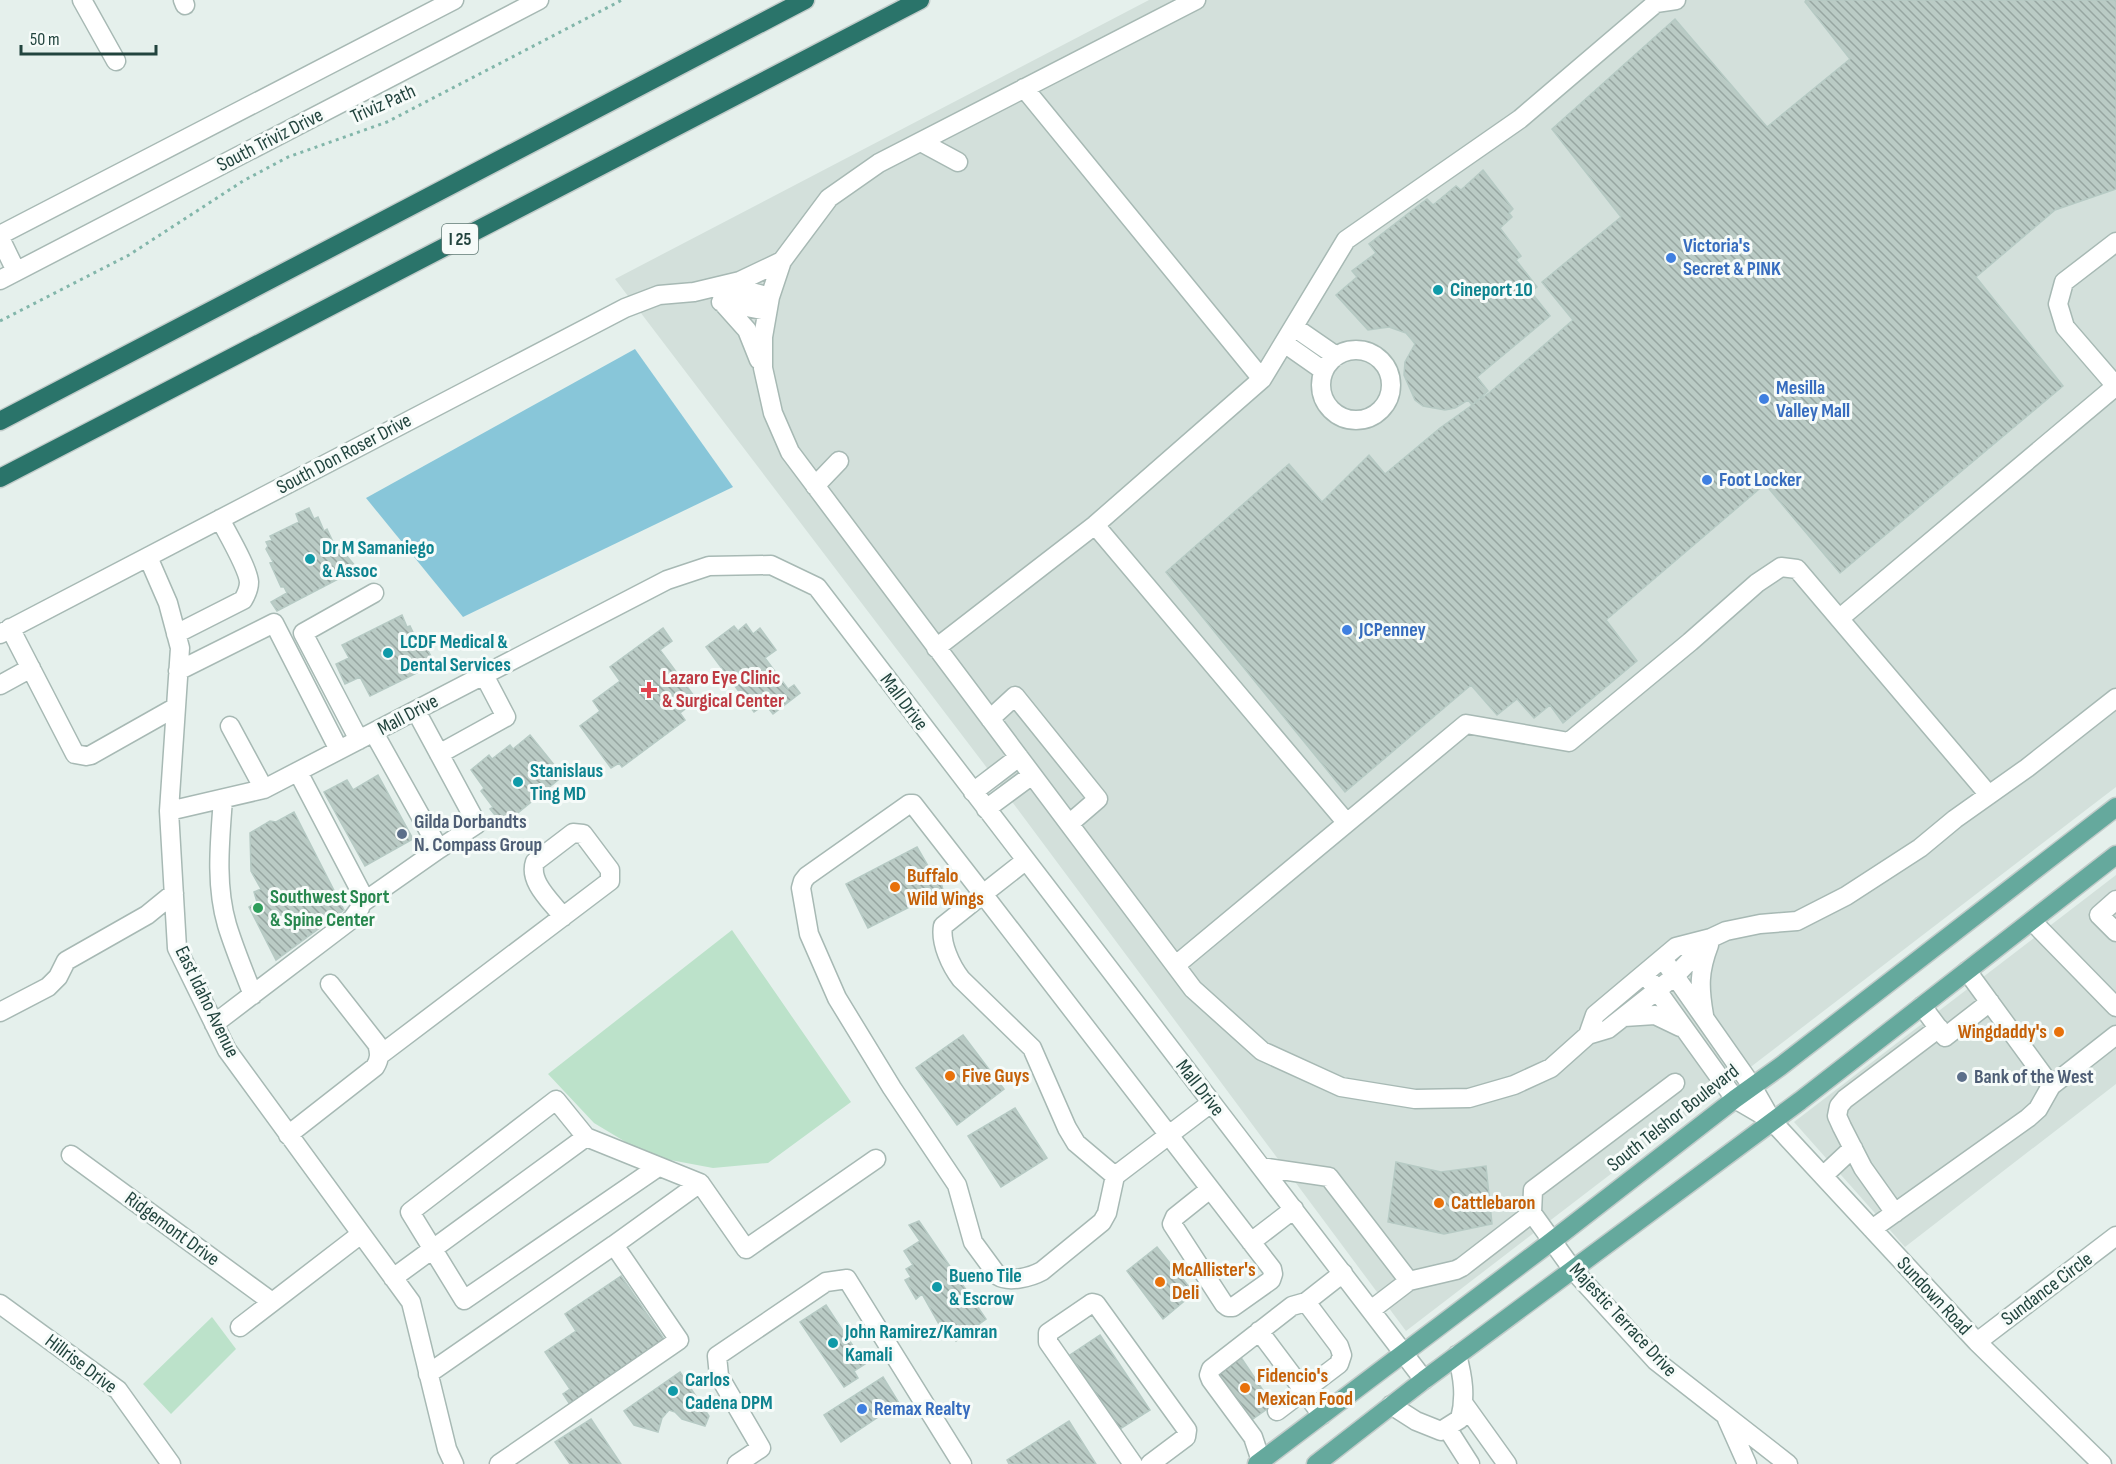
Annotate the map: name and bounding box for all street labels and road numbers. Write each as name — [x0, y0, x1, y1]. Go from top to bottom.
street label: Triviz Path — [347, 79, 419, 129]
street label: South Triviz Drive — [213, 103, 327, 177]
road number: I 25 — [442, 224, 478, 254]
street label: South Don Roser Drive — [272, 408, 416, 500]
street label: Mall Drive — [875, 669, 933, 735]
street label: Mall Drive — [374, 689, 442, 741]
street label: East Idaho Avenue — [170, 942, 244, 1062]
street label: Mall Drive — [1170, 1055, 1230, 1121]
street label: South Telshor Boulevard — [1602, 1059, 1744, 1177]
street label: Ridgemont Drive — [120, 1187, 224, 1271]
street label: Sundance Circle — [1997, 1247, 2097, 1331]
street label: Sundown Road — [1892, 1252, 1976, 1340]
street label: Majestic Terrace Drive — [1564, 1258, 1682, 1382]
street label: Hillrise Drive — [40, 1329, 122, 1399]

